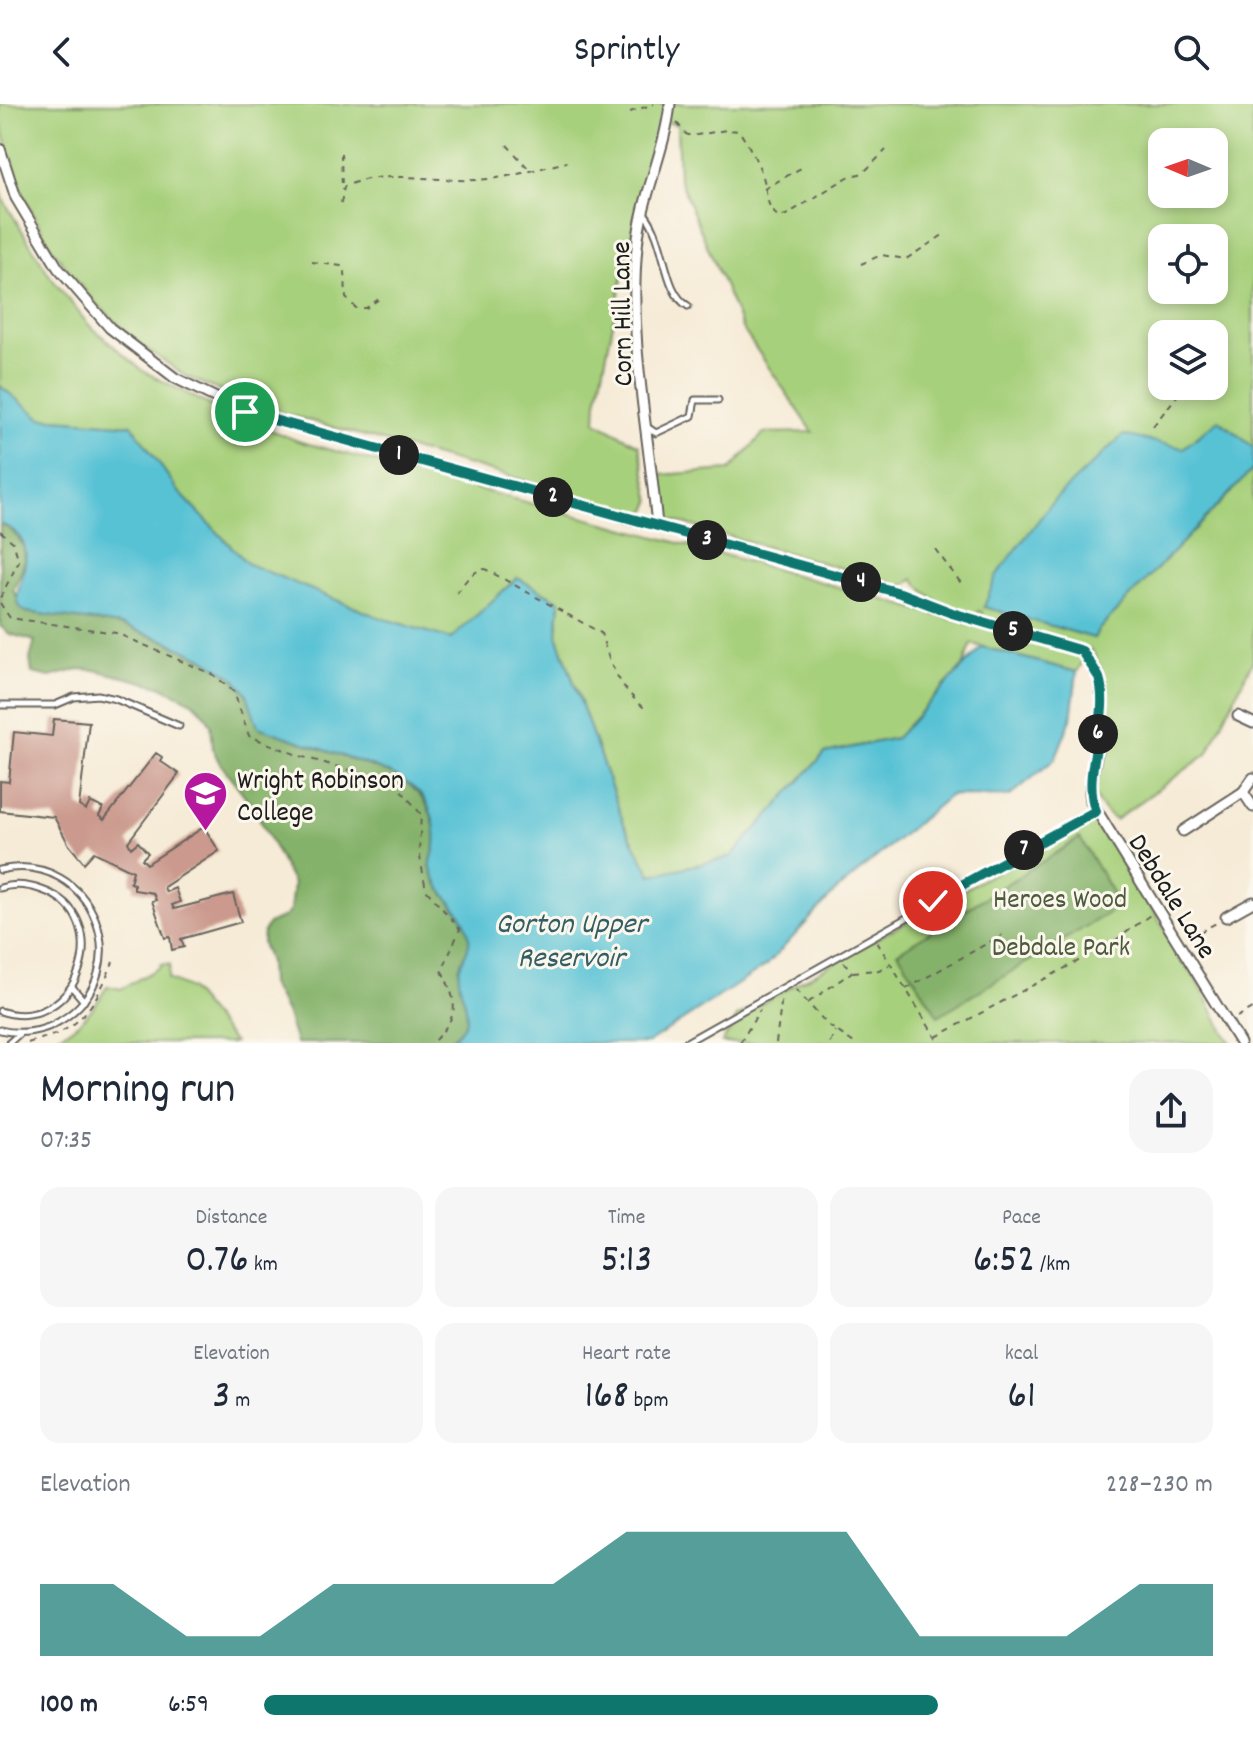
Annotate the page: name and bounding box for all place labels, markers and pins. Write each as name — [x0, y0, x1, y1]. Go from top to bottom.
pin — [211, 378, 279, 446]
pin: 1 — [379, 435, 419, 475]
pin: 2 — [533, 477, 573, 517]
pin: 3 — [687, 520, 727, 560]
pin: 4 — [841, 562, 881, 602]
pin: 5 — [993, 611, 1033, 651]
pin: 6 — [1078, 714, 1118, 754]
place label: Wright Robinson College — [237, 763, 404, 835]
school or university icon: Wright Robinson College — [182, 770, 230, 833]
pin: 7 — [1004, 830, 1044, 870]
pin — [899, 867, 967, 935]

